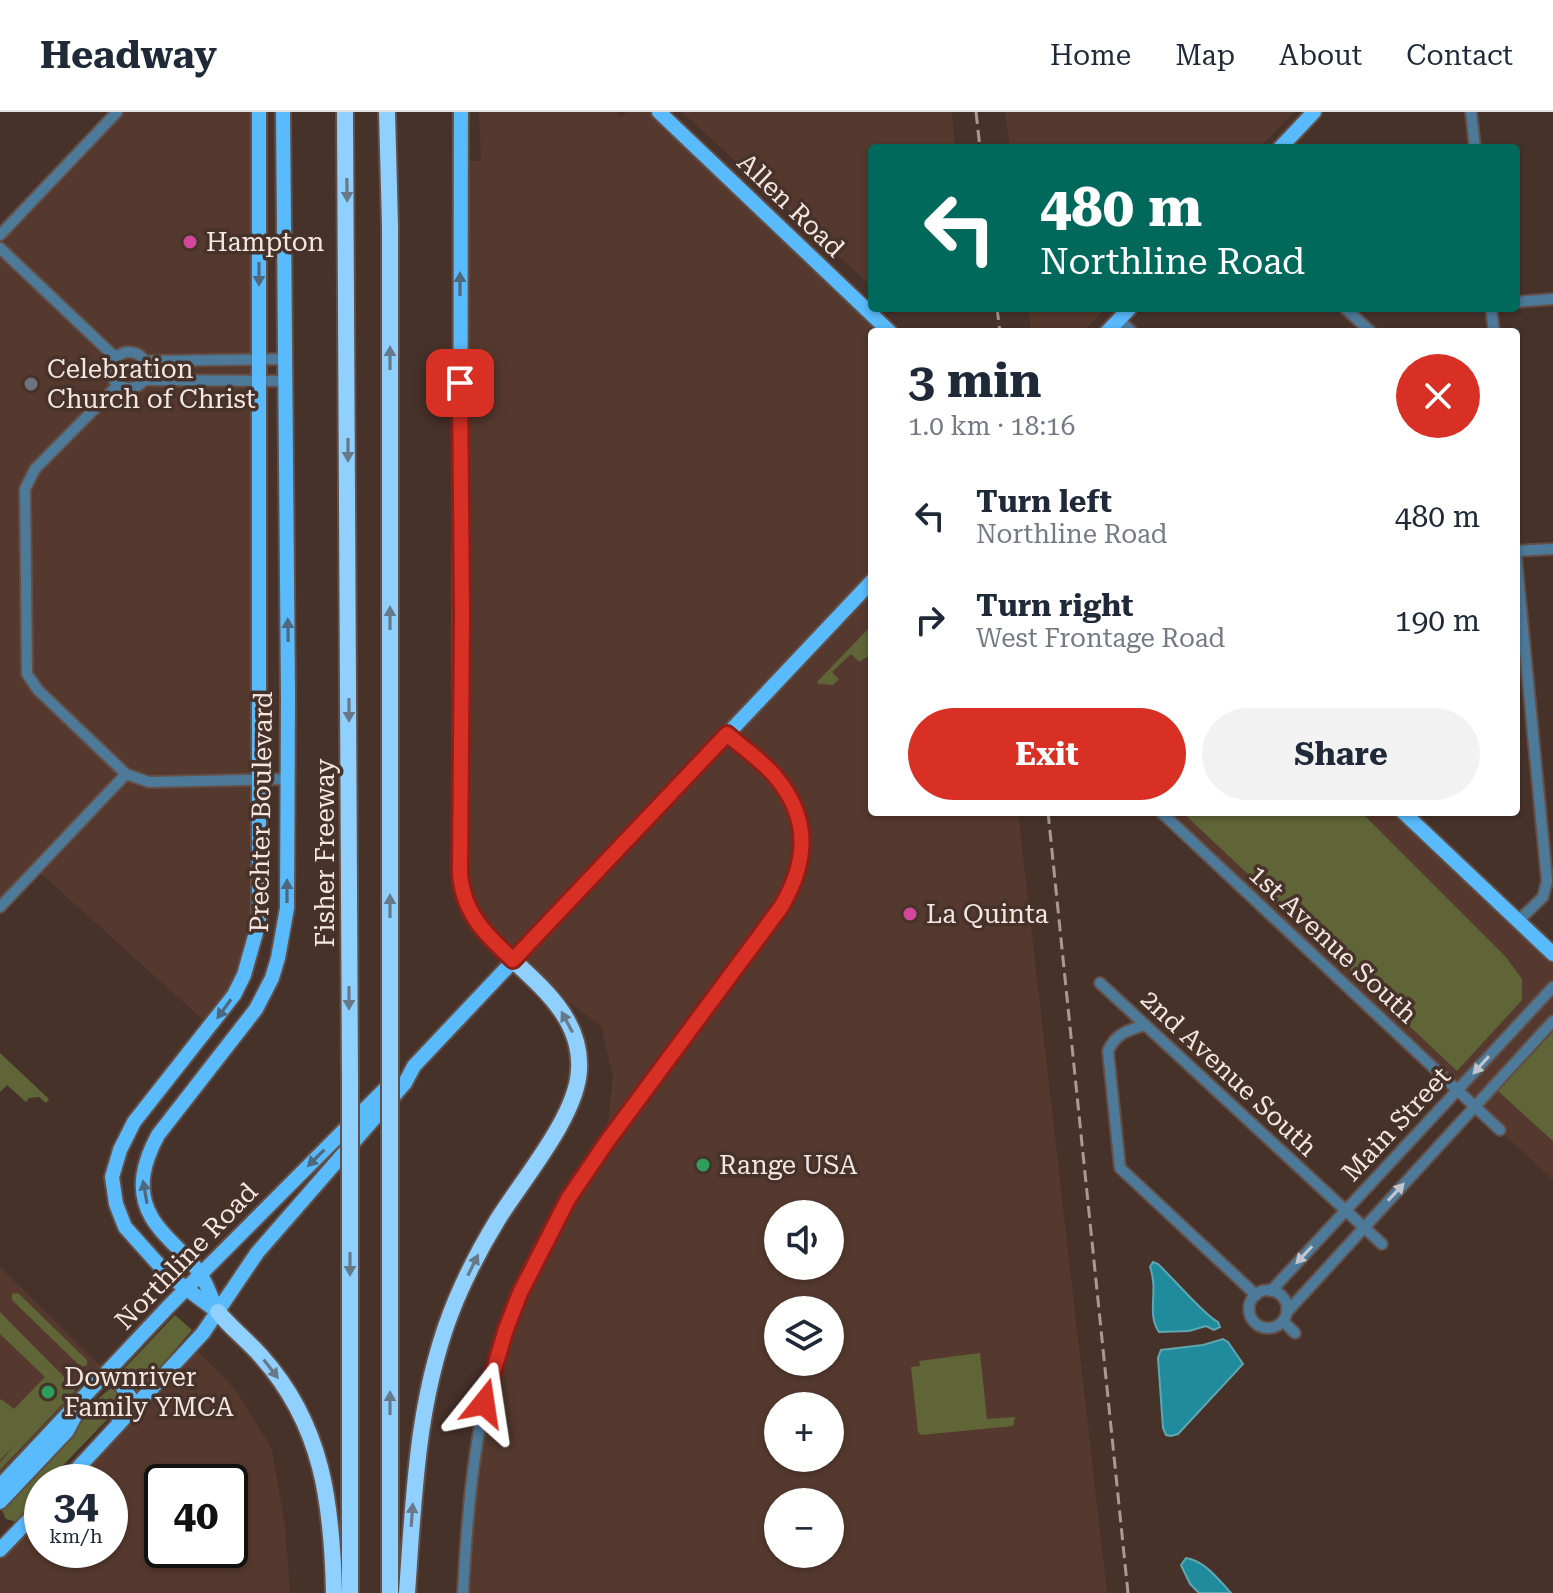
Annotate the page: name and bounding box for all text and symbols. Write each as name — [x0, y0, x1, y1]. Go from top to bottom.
text: Headway — [40, 33, 217, 77]
text: Home — [1050, 39, 1131, 72]
text: Map — [1175, 39, 1235, 72]
text: About — [1279, 39, 1362, 72]
text: Contact — [1406, 39, 1513, 72]
street label: Allen Road — [732, 147, 851, 263]
text: 480 m — [1040, 174, 1202, 240]
icon: left — [908, 176, 1012, 280]
one-way arrow — [341, 178, 353, 203]
place label: Hampton — [206, 227, 325, 257]
marker: Hampton — [181, 233, 199, 251]
text: Northline Road — [1040, 241, 1305, 283]
one-way arrow — [253, 262, 265, 287]
one-way arrow — [454, 271, 466, 296]
one-way arrow — [384, 345, 396, 370]
pin — [426, 349, 494, 417]
text: 3 min — [908, 353, 1041, 409]
place label: Celebration Church of Christ — [47, 354, 256, 414]
button: close — [1396, 354, 1480, 438]
icon: arrive — [438, 361, 482, 405]
marker: Celebration Church of Christ — [22, 375, 40, 393]
text: 1.0 km · 18:16 — [908, 411, 1075, 441]
one-way arrow — [342, 438, 354, 463]
text: Turn left — [976, 484, 1112, 519]
icon: left — [908, 494, 952, 538]
text: 480 m — [1395, 499, 1480, 534]
text: Northline Road — [976, 519, 1168, 549]
text: Turn right — [976, 588, 1133, 623]
icon: right — [908, 598, 952, 642]
text: 190 m — [1395, 603, 1480, 638]
one-way arrow — [384, 605, 396, 630]
one-way arrow — [282, 617, 294, 642]
text: West Frontage Road — [976, 623, 1225, 653]
street label: Prechter Boulevard — [244, 691, 278, 933]
one-way arrow — [343, 698, 355, 723]
button: Exit — [908, 708, 1186, 800]
button: Share — [1202, 708, 1480, 800]
street label: Fisher Freeway — [310, 758, 340, 947]
street label: 1st Avenue South — [1243, 859, 1423, 1030]
one-way arrow — [281, 878, 293, 903]
one-way arrow — [384, 893, 396, 918]
place label: La Quinta — [926, 899, 1049, 929]
marker: La Quinta — [901, 905, 919, 923]
street label: 2nd Avenue South — [1135, 984, 1323, 1162]
one-way arrow — [343, 986, 355, 1011]
one-way arrow — [217, 998, 233, 1019]
one-way arrow — [561, 1010, 574, 1033]
one-way arrow — [1473, 1055, 1491, 1074]
street label: Main Street — [1336, 1061, 1457, 1187]
one-way arrow — [307, 1148, 326, 1166]
place label: Range USA — [719, 1150, 857, 1180]
marker: Range USA — [694, 1156, 712, 1174]
street label: Northline Road — [109, 1176, 264, 1335]
one-way arrow — [138, 1179, 150, 1204]
one-way arrow — [1386, 1183, 1404, 1202]
map controls — [764, 1200, 844, 1568]
button: sound — [764, 1200, 844, 1280]
one-way arrow — [1295, 1245, 1313, 1265]
one-way arrow — [344, 1252, 356, 1277]
one-way arrow — [466, 1253, 480, 1276]
button: layers — [764, 1296, 844, 1376]
one-way arrow — [263, 1359, 279, 1379]
position arrow — [442, 1361, 526, 1445]
place label: Downriver Family YMCA — [64, 1362, 234, 1422]
marker: Downriver Family YMCA — [39, 1383, 57, 1401]
one-way arrow — [384, 1390, 396, 1415]
button: + — [764, 1392, 844, 1472]
speed limit sign: 40 — [144, 1464, 248, 1568]
text: 34 — [54, 1482, 98, 1529]
button: − — [764, 1488, 844, 1568]
one-way arrow — [406, 1502, 419, 1527]
text: km/h — [49, 1524, 103, 1548]

